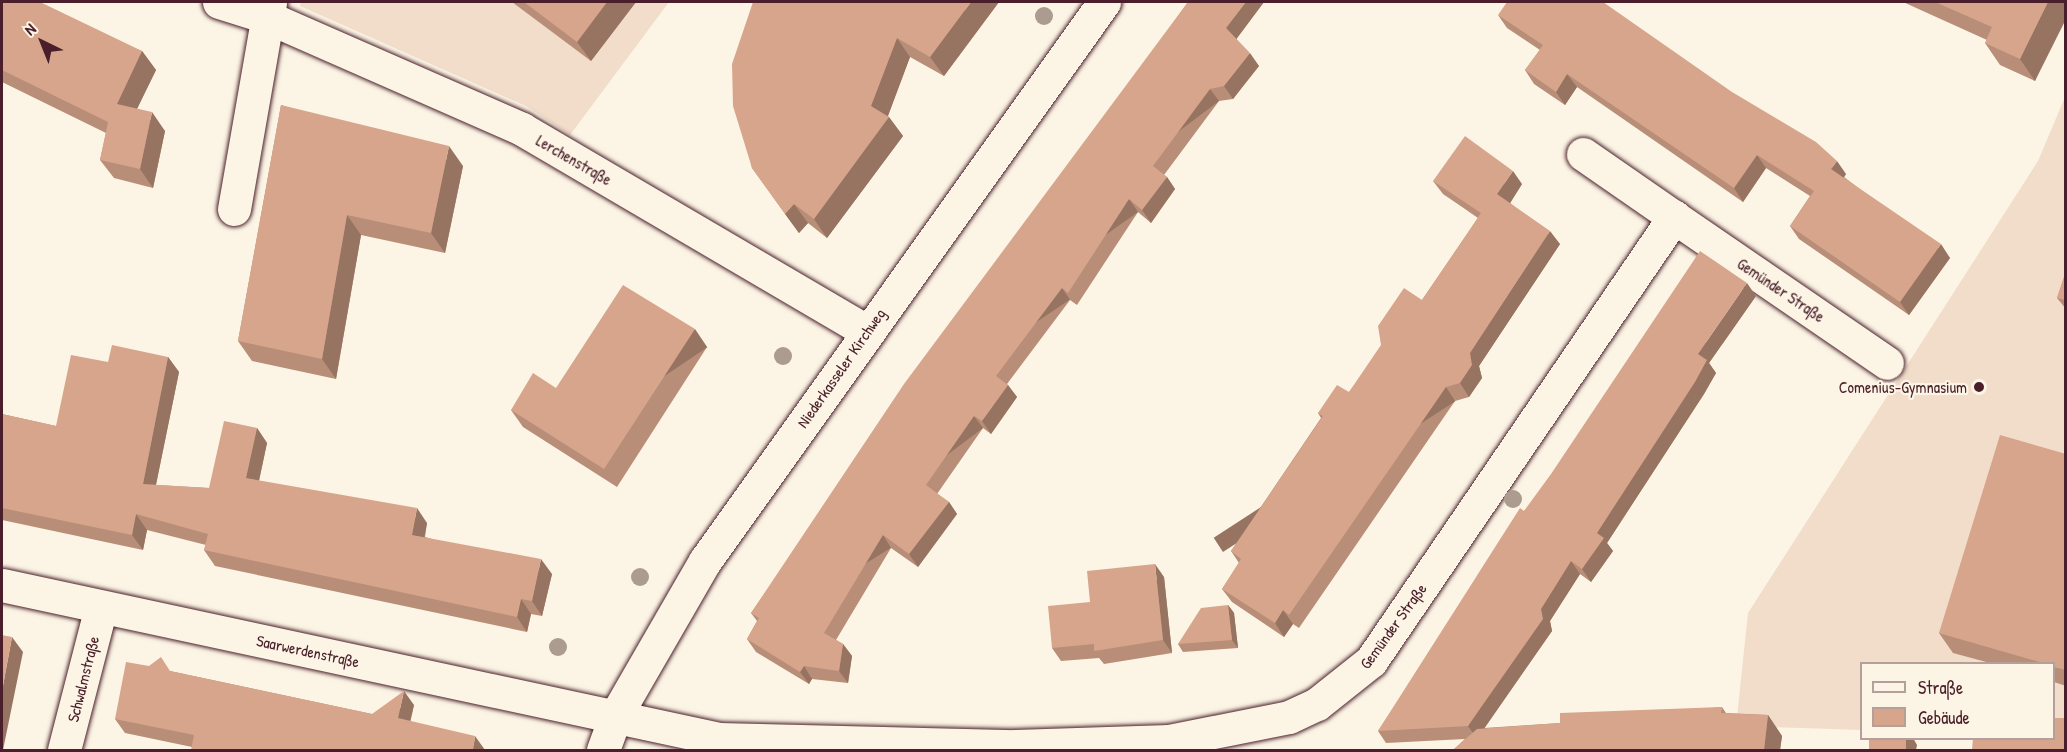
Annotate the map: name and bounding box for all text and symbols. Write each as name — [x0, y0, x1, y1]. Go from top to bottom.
north arrow — [12, 12, 72, 72]
text: N — [19, 18, 40, 40]
street label: Lerchenstraße — [533, 131, 615, 189]
street label: Gemünder Straße — [1734, 254, 1828, 326]
street label: Niederkasseler Kirchweg — [793, 305, 889, 431]
place label: Comenius-Gymnasium — [1839, 377, 1967, 397]
marker: Comenius-Gymnasium — [1972, 380, 1986, 394]
street label: Gemünder Straße — [1356, 579, 1430, 673]
street label: Saarwerdenstraße — [255, 631, 361, 671]
street label: Schwalmstraße — [63, 634, 103, 724]
legend — [1860, 662, 2055, 740]
text: Straße — [1918, 675, 1963, 700]
text: Gebäude — [1918, 705, 1970, 730]

